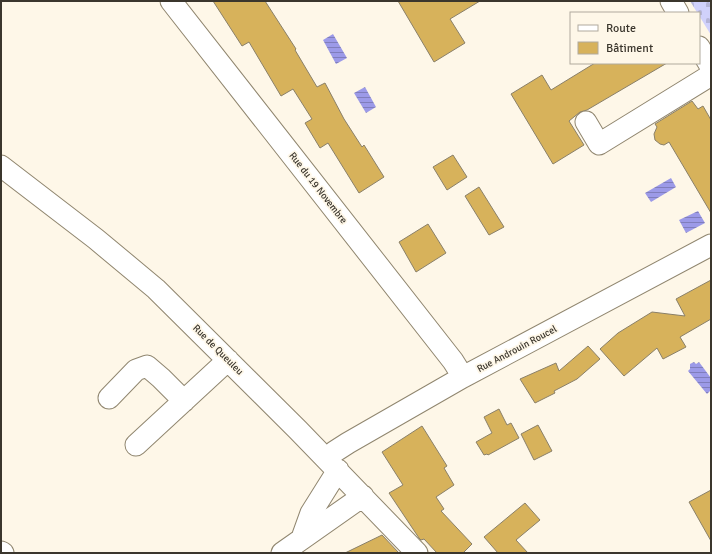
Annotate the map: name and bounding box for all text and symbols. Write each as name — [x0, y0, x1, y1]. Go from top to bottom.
legend — [570, 12, 700, 64]
text: Route — [606, 21, 636, 36]
text: Bâtiment — [606, 41, 653, 56]
street label: Rue du 19 Novembre — [286, 150, 350, 226]
street label: Rue de Queuleu — [190, 322, 246, 378]
street label: Rue Androuin Roucel — [475, 323, 559, 375]

